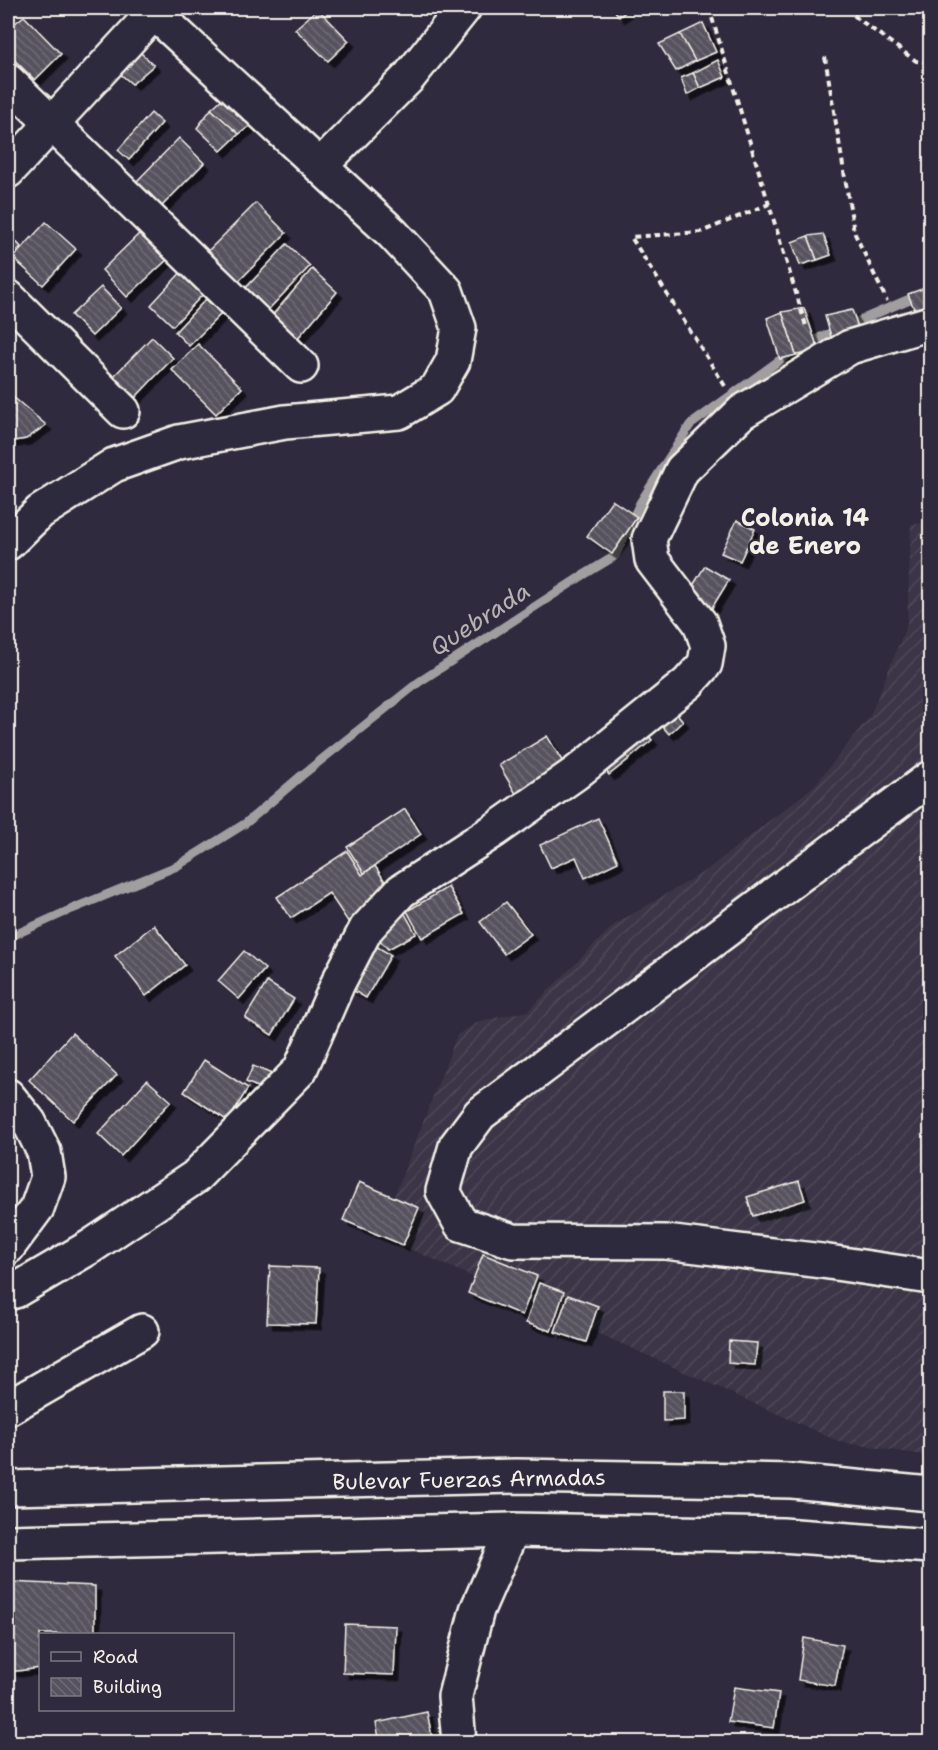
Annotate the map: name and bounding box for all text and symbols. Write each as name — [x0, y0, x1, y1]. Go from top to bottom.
district label: Colonia 14 de Enero — [741, 502, 869, 562]
water label: Quebrada — [424, 575, 536, 663]
street label: Bulevar Fuerzas Armadas — [332, 1463, 606, 1496]
legend — [39, 1633, 234, 1711]
text: Road — [93, 1645, 138, 1669]
text: Building — [93, 1675, 162, 1699]

